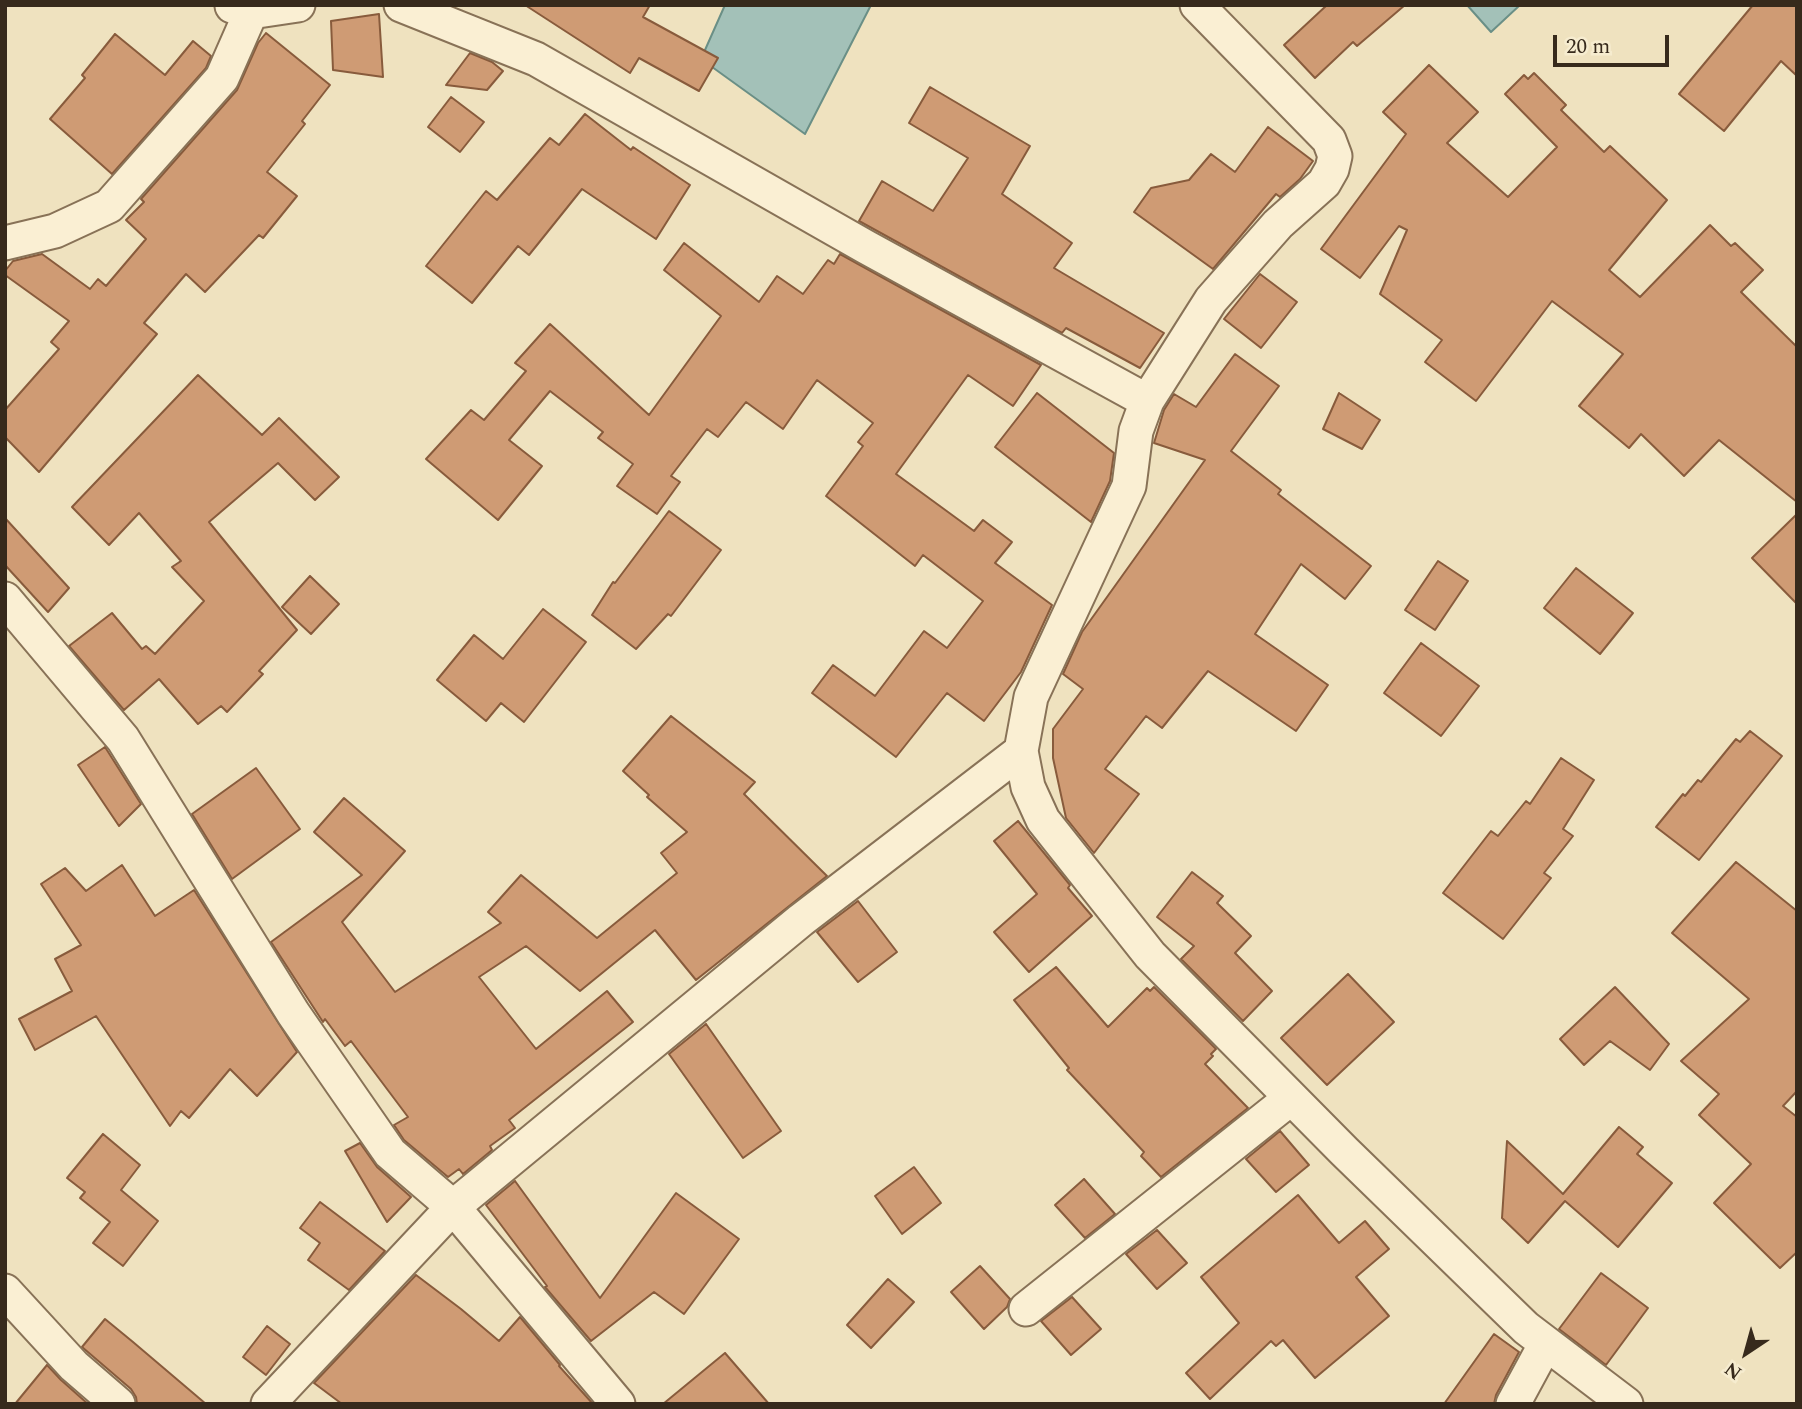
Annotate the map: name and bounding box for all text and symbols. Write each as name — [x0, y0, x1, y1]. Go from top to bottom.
scale bar — [1557, 21, 1672, 65]
text: 20 m — [1566, 31, 1610, 63]
north arrow — [1711, 1318, 1781, 1388]
text: N — [1719, 1354, 1748, 1387]

